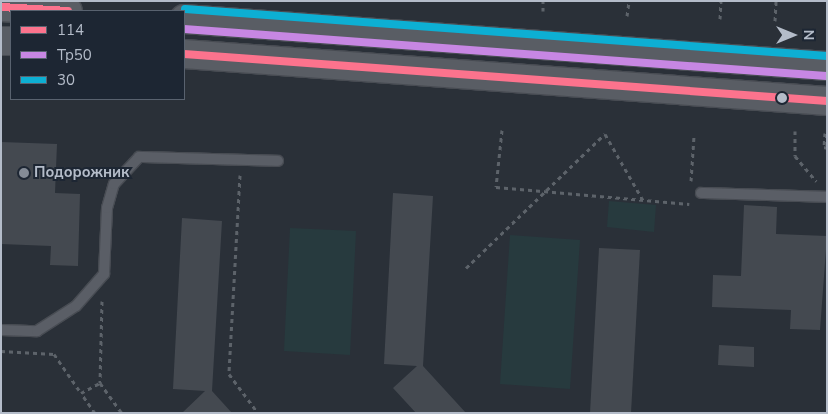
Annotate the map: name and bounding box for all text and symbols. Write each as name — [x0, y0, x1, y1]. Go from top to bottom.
legend — [10, 10, 185, 100]
north arrow — [768, 10, 818, 60]
text: 114 — [57, 20, 84, 40]
text: N — [799, 30, 818, 40]
text: Тр50 — [57, 45, 92, 65]
text: 30 — [57, 70, 75, 90]
unlabelled marker — [777, 93, 787, 103]
place label: Подорожник — [34, 164, 129, 182]
marker: Подорожник — [18, 167, 30, 179]

